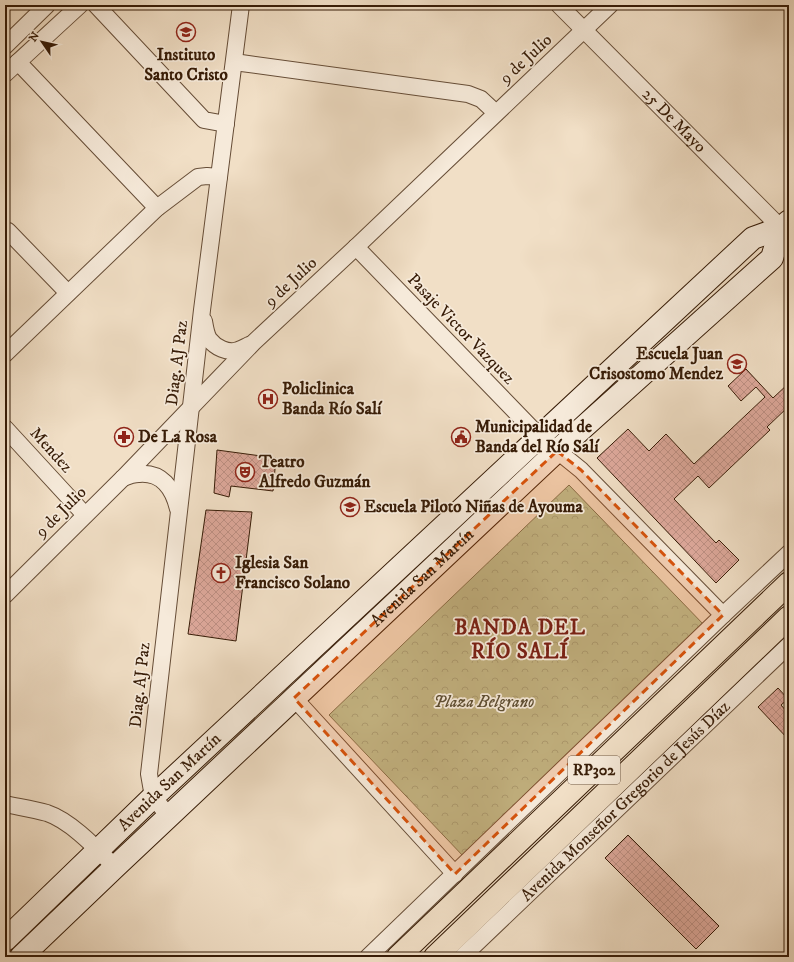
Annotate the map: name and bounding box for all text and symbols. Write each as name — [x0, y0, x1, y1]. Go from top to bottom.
school or university icon: Instituto Santo Cristo — [175, 21, 197, 43]
north arrow — [22, 22, 62, 62]
text: N — [26, 29, 43, 45]
street label: 9 de Julio — [494, 29, 557, 89]
place label: Instituto Santo Cristo — [144, 44, 228, 86]
street label: 25 De Mayo — [637, 83, 711, 158]
street label: 9 de Julio — [259, 252, 322, 312]
street label: Pasaje Victor Vazquez — [402, 269, 520, 390]
street label: Diag. AJ Paz — [161, 318, 193, 407]
place label: Escuela Juan Crisostomo Mendez — [589, 343, 724, 385]
school or university icon: Escuela Juan Crisostomo Mendez — [726, 353, 748, 375]
place label: Policlinica Banda Río Salí — [282, 378, 383, 420]
hospital icon: Policlinica Banda Río Salí — [257, 388, 279, 410]
place label: Municipalidad de Banda del Río Salí — [475, 416, 600, 458]
street label: Mendez — [25, 423, 78, 478]
pharmacy icon: De La Rosa — [113, 426, 135, 448]
place label: De La Rosa — [138, 426, 218, 448]
public building icon: Municipalidad de Banda del Río Salí — [450, 426, 472, 448]
place label: Teatro Alfredo Guzmán — [258, 451, 371, 493]
theatre icon: Teatro Alfredo Guzmán — [234, 461, 256, 483]
street label: 9 de Julio — [30, 482, 91, 543]
school or university icon: Escuela Piloto Niñas de Ayouma — [339, 496, 361, 518]
place label: Escuela Piloto Niñas de Ayouma — [364, 496, 583, 518]
street label: Avenida San Martín — [366, 524, 479, 632]
place label: Iglesia San Francisco Solano — [235, 552, 350, 594]
church icon: Iglesia San Francisco Solano — [210, 562, 232, 584]
district label: BANDA DEL RÍO SALÍ — [454, 615, 586, 665]
street label: Diag. AJ Paz — [125, 641, 155, 729]
park label: Plaza Belgrano — [434, 691, 534, 713]
street label: Avenida Monseñor Gregorio de Jesús Díaz — [516, 695, 736, 906]
street label: Avenida San Martín — [113, 728, 226, 836]
road number: RP302 — [568, 756, 620, 784]

